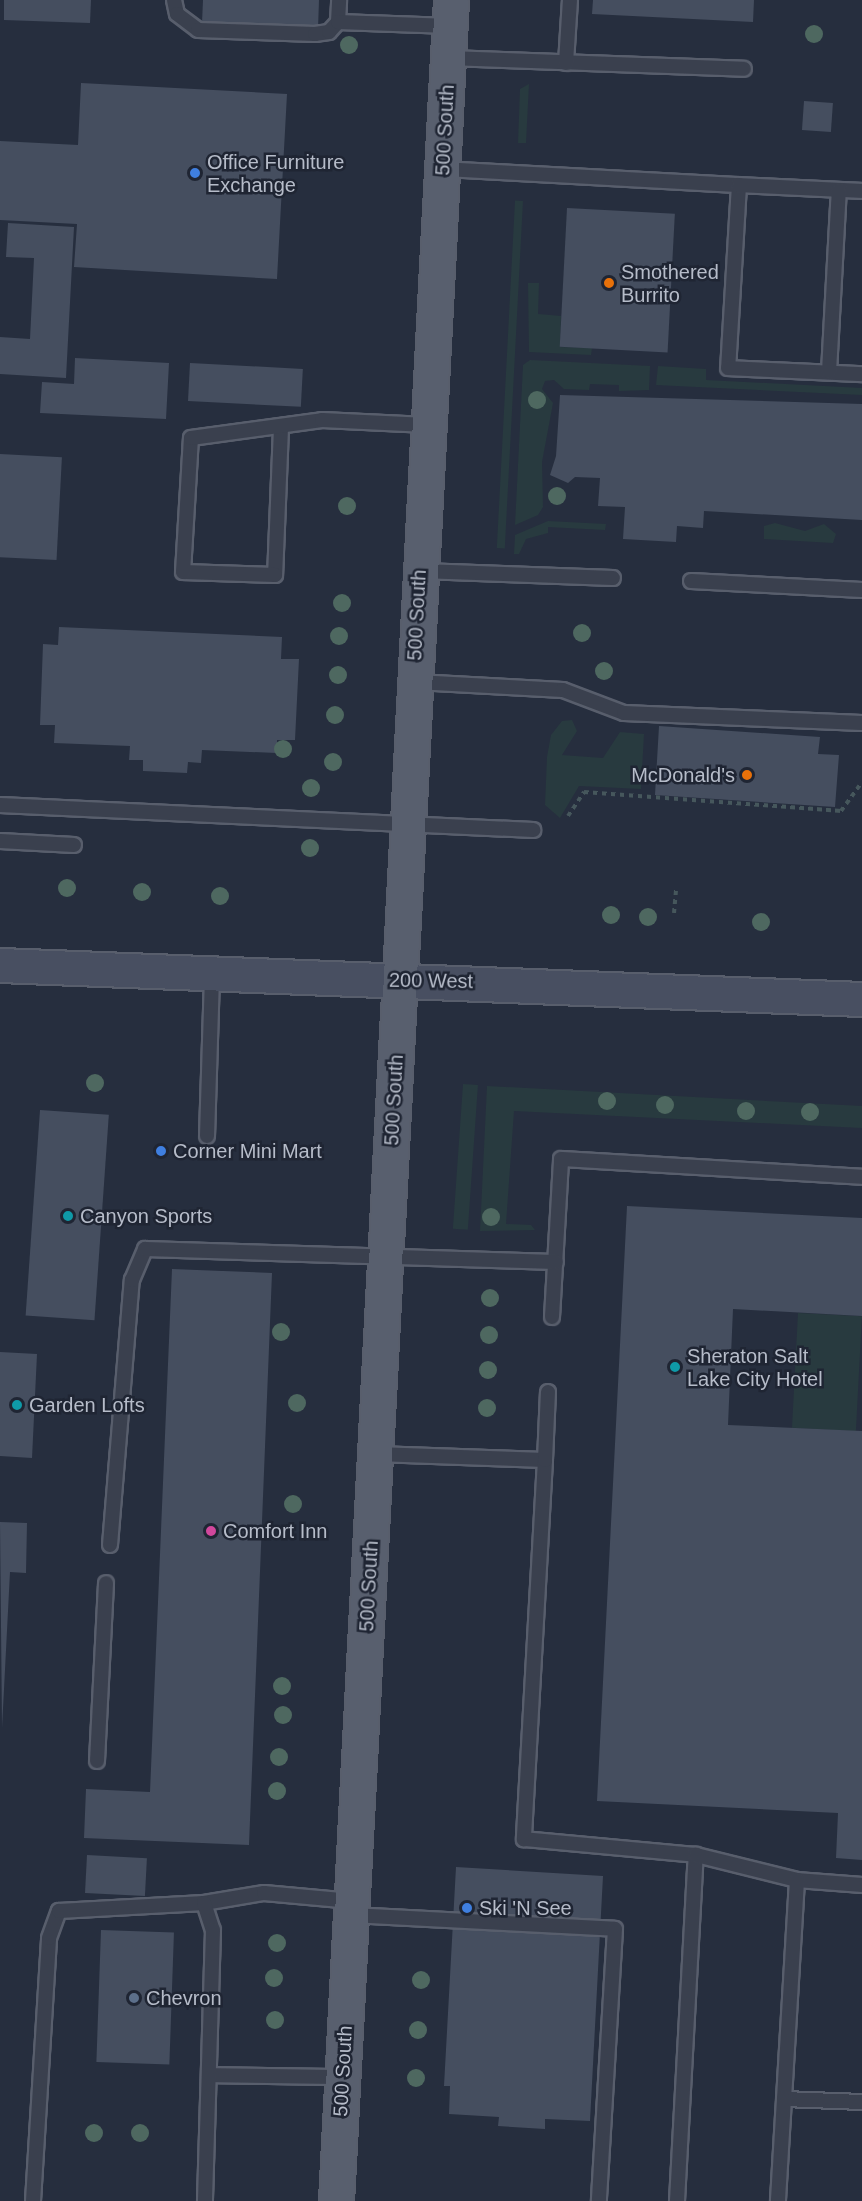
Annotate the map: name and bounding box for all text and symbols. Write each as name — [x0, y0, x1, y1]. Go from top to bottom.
street label: 500 South — [431, 84, 459, 176]
place label: Office Furniture Exchange — [207, 150, 344, 197]
marker: Office Furniture Exchange — [188, 166, 202, 180]
place label: Smothered Burrito — [621, 260, 719, 307]
marker: Smothered Burrito — [602, 276, 616, 290]
street label: 500 South — [403, 569, 431, 661]
place label: McDonald's — [631, 763, 735, 787]
marker: McDonald's — [740, 768, 754, 782]
street label: 200 West — [389, 968, 473, 994]
street label: 500 South — [380, 1054, 408, 1146]
place label: Corner Mini Mart — [173, 1139, 322, 1163]
marker: Corner Mini Mart — [154, 1144, 168, 1158]
place label: Canyon Sports — [80, 1204, 212, 1228]
marker: Canyon Sports — [61, 1209, 75, 1223]
place label: Sheraton Salt Lake City Hotel — [687, 1344, 823, 1391]
marker: Sheraton Salt Lake City Hotel — [668, 1360, 682, 1374]
place label: Garden Lofts — [29, 1393, 145, 1417]
marker: Garden Lofts — [10, 1398, 24, 1412]
place label: Comfort Inn — [223, 1519, 327, 1543]
marker: Comfort Inn — [204, 1524, 218, 1538]
street label: 500 South — [355, 1540, 383, 1632]
place label: Ski 'N See — [479, 1896, 572, 1920]
marker: Ski 'N See — [460, 1901, 474, 1915]
place label: Chevron — [146, 1986, 222, 2010]
marker: Chevron — [127, 1991, 141, 2005]
street label: 500 South — [329, 2025, 357, 2117]

